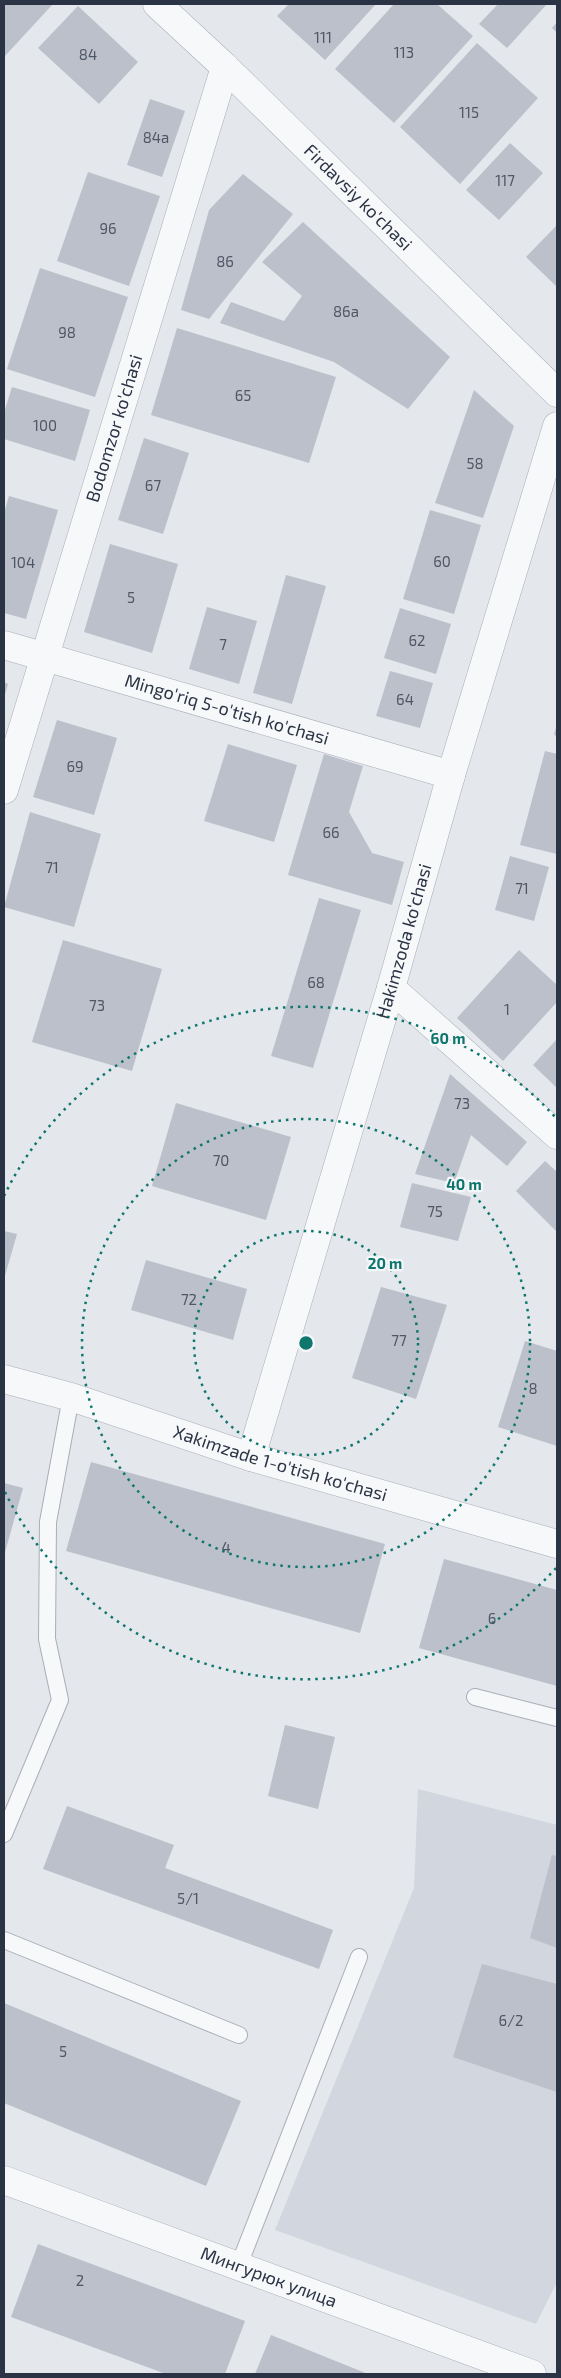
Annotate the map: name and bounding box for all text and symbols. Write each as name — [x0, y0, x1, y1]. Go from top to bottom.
house number: 111 — [314, 28, 332, 46]
house number: 113 — [394, 43, 414, 61]
house number: 84 — [79, 45, 97, 63]
house number: 115 — [459, 103, 479, 121]
house number: 84а — [143, 128, 169, 146]
street label: Firdavsiy ko'chasi — [300, 139, 417, 255]
house number: 117 — [495, 171, 515, 189]
house number: 96 — [99, 219, 117, 237]
house number: 86 — [216, 252, 234, 270]
house number: 86а — [333, 302, 359, 320]
house number: 98 — [58, 323, 76, 341]
street label: Bodomzor ko'chasi — [81, 352, 146, 505]
house number: 65 — [235, 386, 251, 404]
house number: 100 — [33, 416, 57, 434]
house number: 58 — [466, 454, 484, 472]
house number: 67 — [145, 476, 161, 494]
house number: 60 — [433, 552, 451, 570]
house number: 104 — [11, 553, 35, 571]
house number: 5 — [127, 588, 135, 606]
house number: 62 — [408, 631, 426, 649]
house number: 7 — [219, 635, 227, 653]
street label: Mingo'riq 5-o'tish ko'chasi — [122, 669, 332, 749]
house number: 64 — [396, 690, 414, 708]
house number: 69 — [66, 757, 84, 775]
house number: 66 — [322, 823, 340, 841]
house number: 71 — [45, 858, 59, 876]
street label: Hakimzoda ko'chasi — [370, 861, 435, 1021]
house number: 71 — [515, 879, 529, 897]
house number: 68 — [307, 973, 325, 991]
house number: 73 — [89, 996, 105, 1014]
house number: 1 — [504, 1000, 510, 1018]
text: 60 m — [431, 1029, 465, 1047]
house number: 73 — [454, 1094, 470, 1112]
house number: 70 — [213, 1151, 229, 1169]
text: 40 m — [446, 1175, 482, 1193]
house number: 75 — [427, 1202, 443, 1220]
text: 20 m — [368, 1254, 402, 1272]
house number: 72 — [181, 1290, 197, 1308]
house number: 77 — [391, 1331, 407, 1349]
centre of rings — [297, 1334, 315, 1352]
house number: 8 — [528, 1379, 538, 1397]
street label: Xakimzade 1-o'tish ko'chasi — [171, 1420, 390, 1505]
house number: 4 — [221, 1538, 231, 1556]
house number: 6 — [488, 1609, 496, 1627]
house number: 5/1 — [177, 1889, 199, 1907]
house number: 6/2 — [499, 2011, 523, 2029]
house number: 5 — [59, 2042, 67, 2060]
street label: Мингурюк улица — [198, 2241, 340, 2311]
house number: 2 — [76, 2271, 84, 2289]

